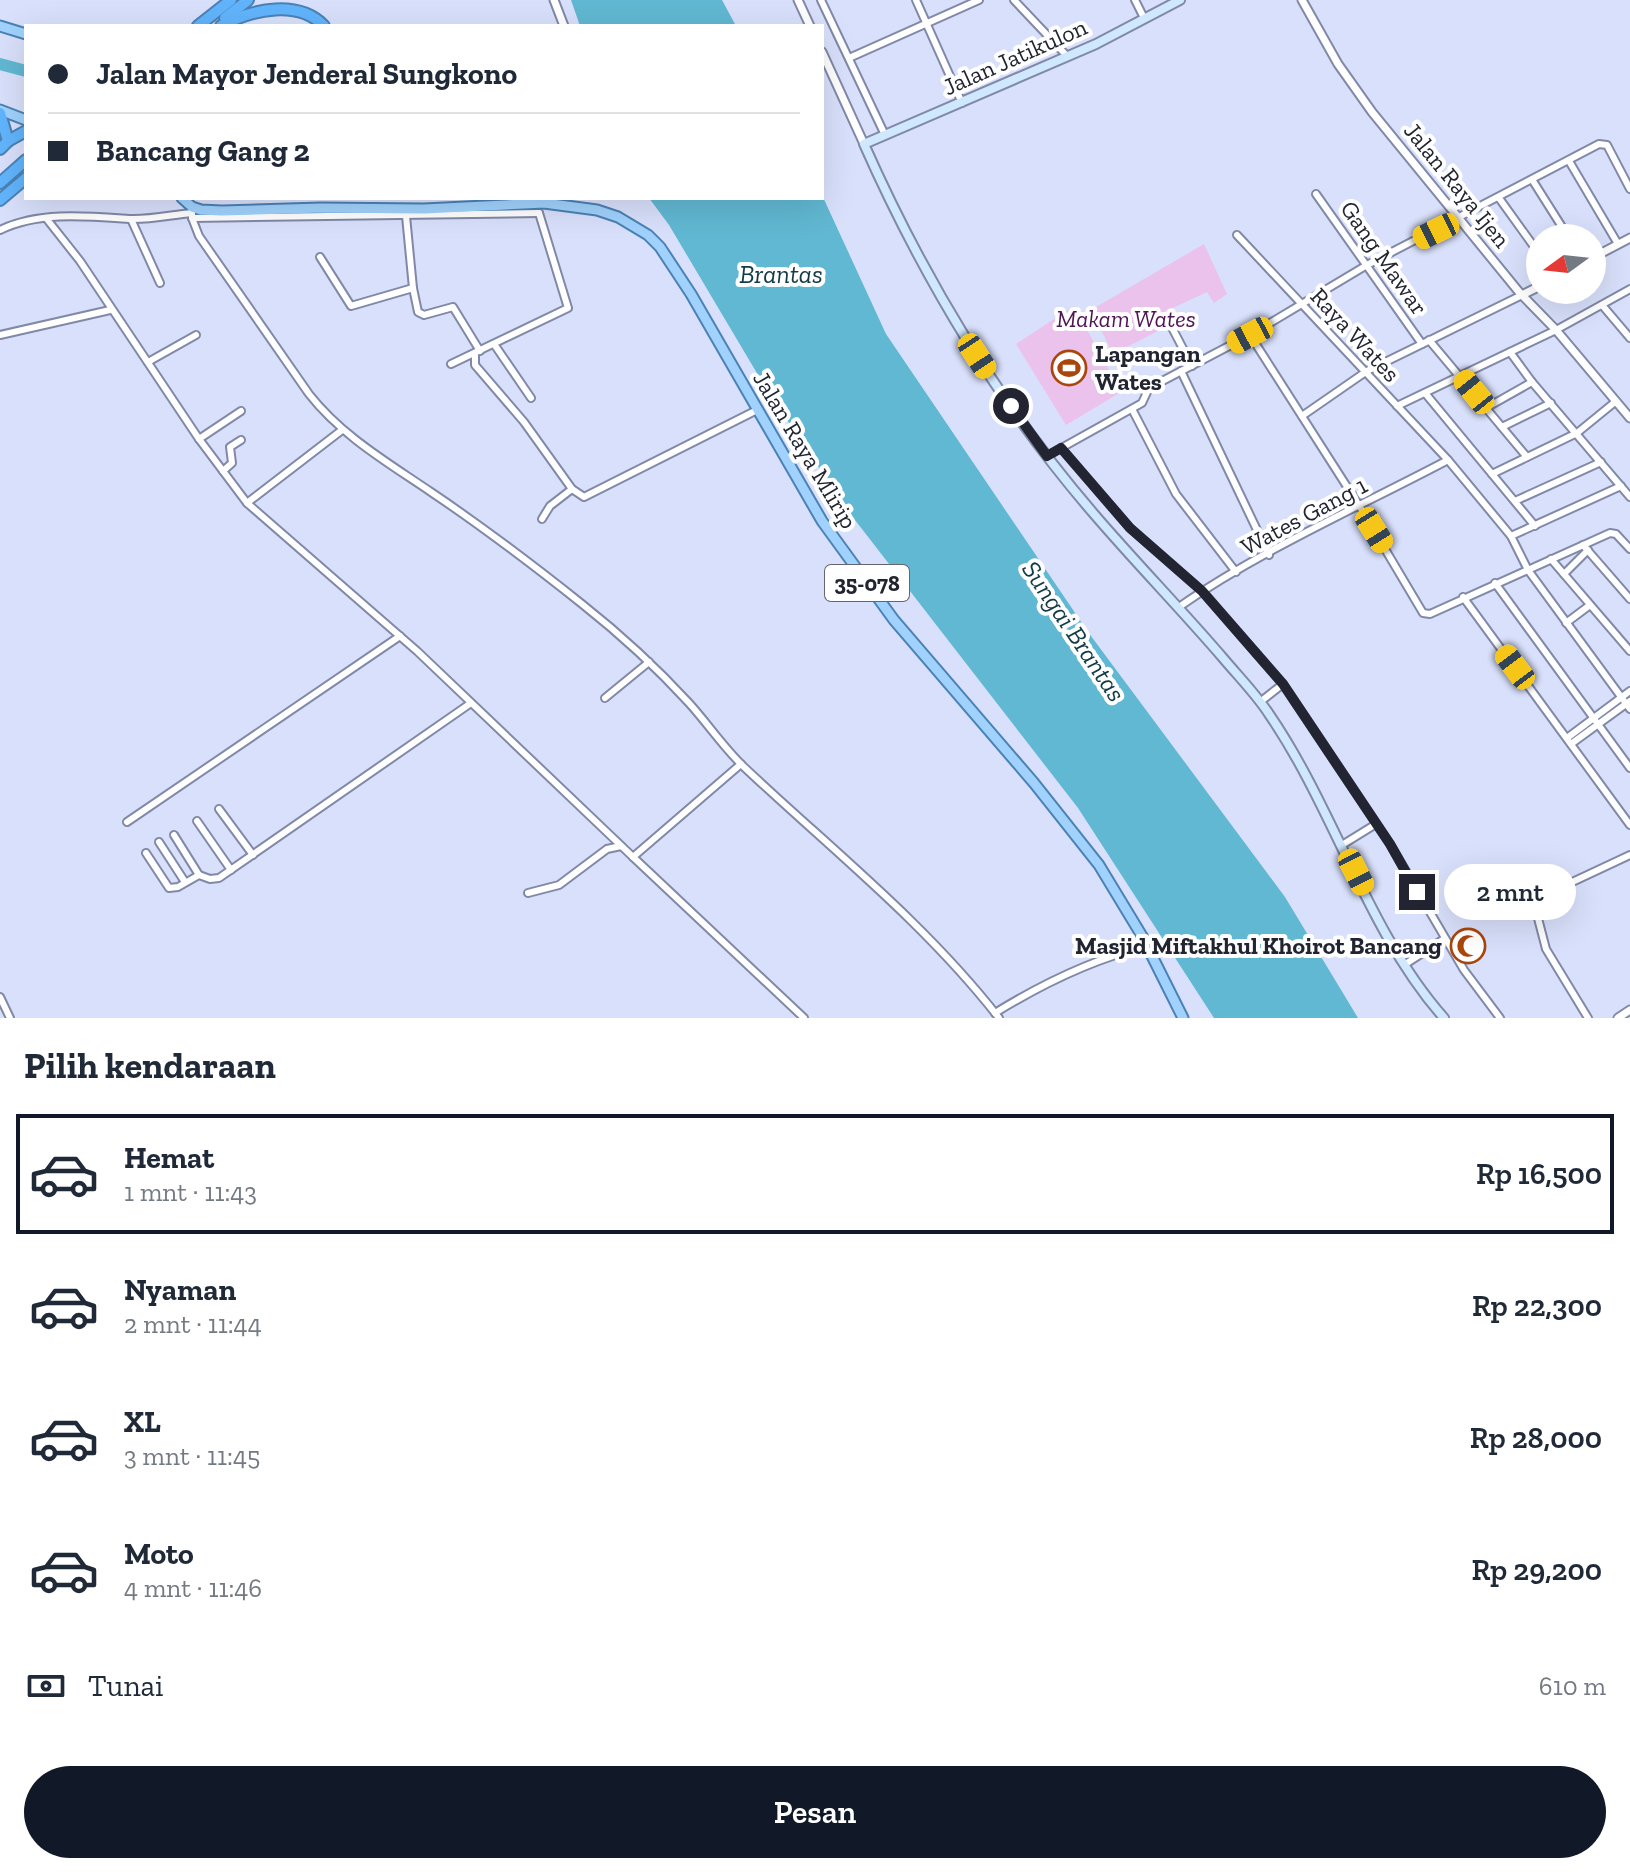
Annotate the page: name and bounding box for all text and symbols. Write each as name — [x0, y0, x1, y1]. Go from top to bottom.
street label: Jalan Jatikulon — [938, 12, 1091, 101]
text: Jalan Mayor Jenderal Sungkono — [96, 56, 517, 92]
street label: Jalan Raya Ijen — [1398, 116, 1517, 253]
text: Bancang Gang 2 — [96, 133, 310, 169]
street label: Gang Mawar — [1334, 195, 1434, 320]
car — [1409, 210, 1463, 252]
north arrow — [1526, 224, 1606, 304]
map controls — [1526, 224, 1606, 304]
water label: Brantas — [739, 258, 823, 290]
street label: Raya Wates — [1305, 282, 1406, 388]
park label: Makam Wates — [1056, 304, 1196, 333]
car — [1223, 313, 1277, 357]
car — [954, 329, 1000, 383]
place label: Lapangan Wates — [1095, 339, 1201, 396]
sports icon: Lapangan Wates — [1050, 349, 1088, 387]
street label: Jalan Raya Mlirip — [747, 366, 864, 534]
car — [1450, 366, 1498, 418]
route start — [993, 388, 1029, 424]
street label: Wates Gang 1 — [1236, 470, 1372, 561]
car — [1351, 503, 1397, 557]
water label: Sungai Brantas — [1015, 554, 1133, 708]
road number: 35-078 — [825, 565, 909, 601]
car — [1491, 641, 1539, 693]
car — [1334, 845, 1378, 899]
callout: 2 mnt — [1445, 864, 1577, 920]
route end — [1399, 874, 1435, 910]
text: 2 mnt — [1477, 876, 1543, 908]
mosque icon: Masjid Miftakhul Khoirot Bancang — [1449, 927, 1487, 965]
place label: Masjid Miftakhul Khoirot Bancang — [1075, 931, 1442, 960]
text: Pilih kendaraan — [24, 1044, 276, 1087]
icon: car — [28, 1138, 100, 1210]
text: Hemat — [124, 1140, 214, 1176]
text: Rp 16,500 — [1476, 1156, 1602, 1192]
text: 1 mnt · 11:43 — [124, 1176, 257, 1208]
icon: car — [28, 1270, 100, 1342]
text: Nyaman — [124, 1272, 236, 1308]
text: Rp 22,300 — [1472, 1288, 1602, 1324]
text: 2 mnt · 11:44 — [124, 1308, 262, 1340]
icon: car — [28, 1402, 100, 1474]
text: XL — [124, 1404, 161, 1440]
text: Rp 28,000 — [1470, 1420, 1602, 1456]
text: 3 mnt · 11:45 — [124, 1440, 260, 1472]
icon: car — [28, 1534, 100, 1606]
text: Moto — [124, 1536, 194, 1572]
text: Rp 29,200 — [1471, 1552, 1602, 1588]
text: 4 mnt · 11:46 — [124, 1572, 262, 1604]
icon: cash — [24, 1664, 68, 1708]
text: Tunai — [88, 1668, 164, 1704]
text: 610 m — [1539, 1670, 1606, 1702]
button: Pesan — [24, 1766, 1606, 1858]

